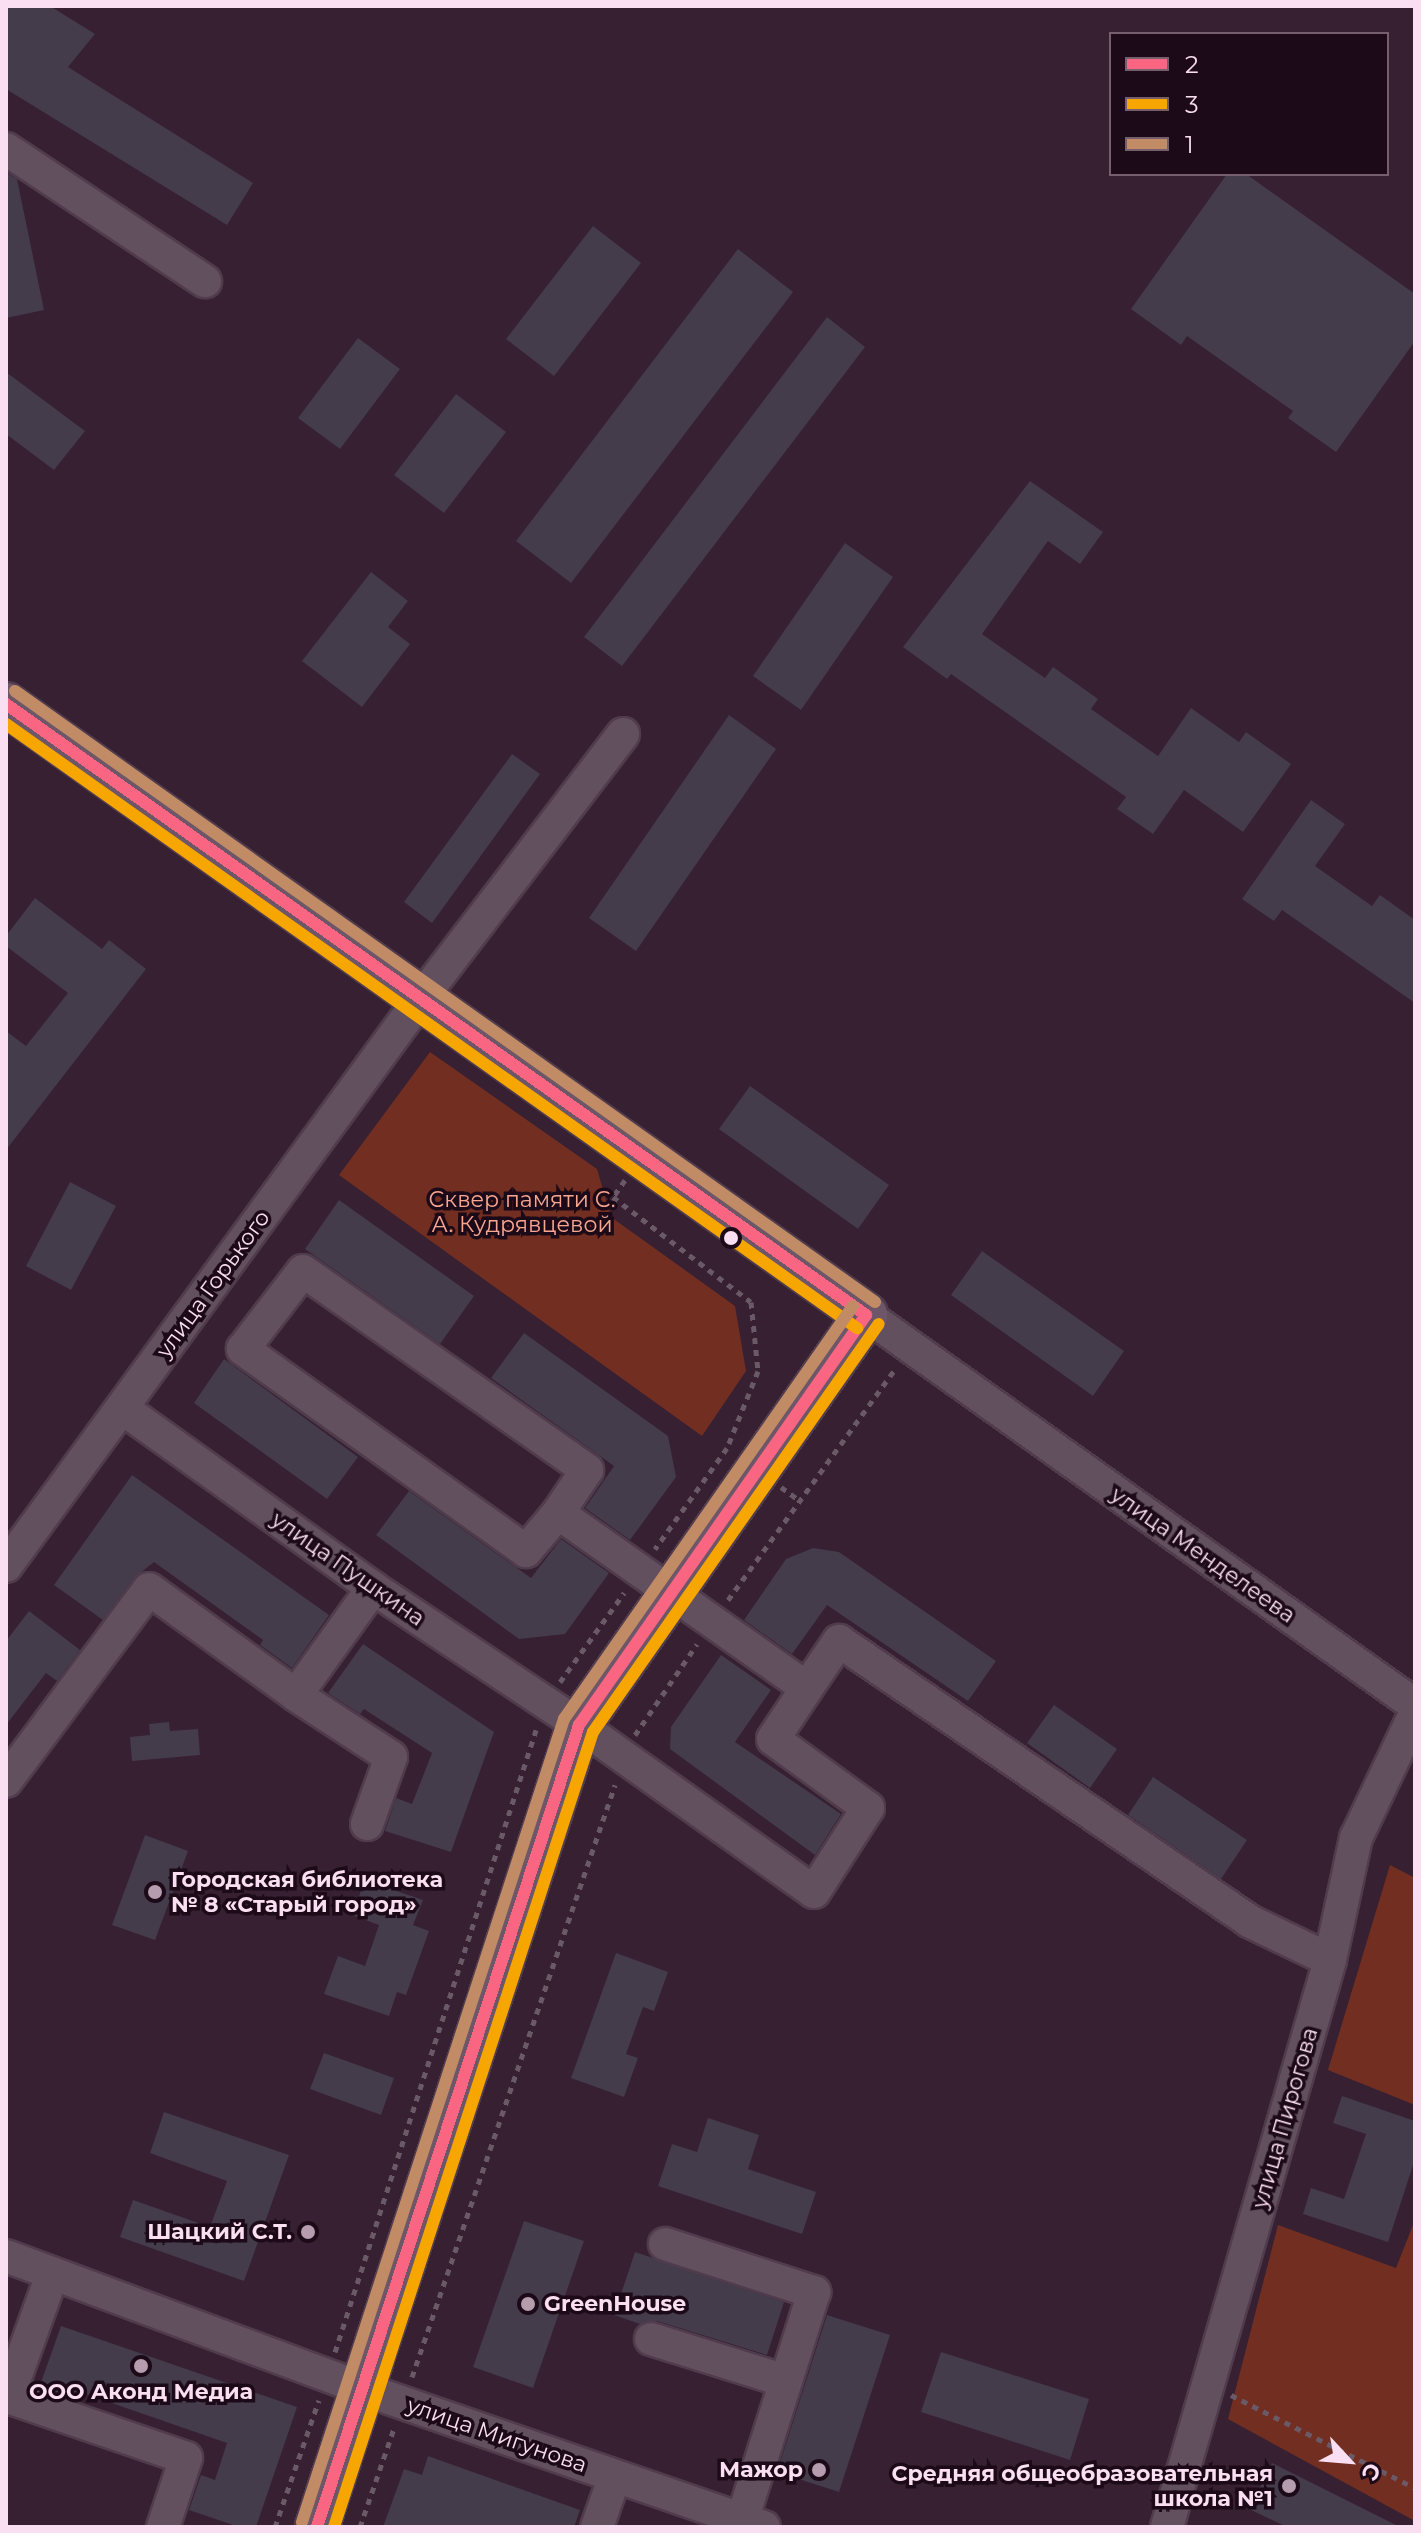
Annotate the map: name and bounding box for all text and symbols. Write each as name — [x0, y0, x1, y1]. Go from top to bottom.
legend — [1109, 32, 1389, 176]
text: 2 — [1185, 50, 1199, 79]
text: 3 — [1185, 90, 1199, 119]
text: 1 — [1185, 130, 1194, 159]
park label: Сквер памяти С. А. Кудрявцевой — [429, 1186, 615, 1238]
street label: улица Горького — [151, 1205, 275, 1363]
unlabelled marker — [723, 1230, 739, 1246]
street label: улица Менделеева — [1106, 1481, 1300, 1629]
street label: улица Пушкина — [266, 1506, 430, 1632]
place label: Городская библиотека № 8 «Старый город» — [171, 1866, 443, 1918]
marker: Городская библиотека № 8 «Старый город» — [146, 1883, 164, 1901]
street label: улица Пирогова — [1247, 2025, 1323, 2211]
place label: Шацкий С.Т. — [147, 2219, 292, 2245]
marker: Шацкий С.Т. — [299, 2223, 317, 2241]
place label: GreenHouse — [544, 2291, 686, 2317]
marker: GreenHouse — [519, 2295, 537, 2313]
marker: ООО Аконд Медиа — [132, 2357, 150, 2375]
place label: ООО Аконд Медиа — [29, 2379, 253, 2405]
street label: улица Мигунова — [404, 2392, 590, 2478]
north arrow — [1309, 2421, 1389, 2501]
place label: Мажор — [719, 2457, 803, 2483]
text: С — [1355, 2459, 1387, 2485]
place label: Средняя общеобразовательная школа №1 — [892, 2460, 1273, 2512]
marker: Мажор — [810, 2461, 828, 2479]
marker: Средняя общеобразовательная школа №1 — [1280, 2477, 1298, 2495]

